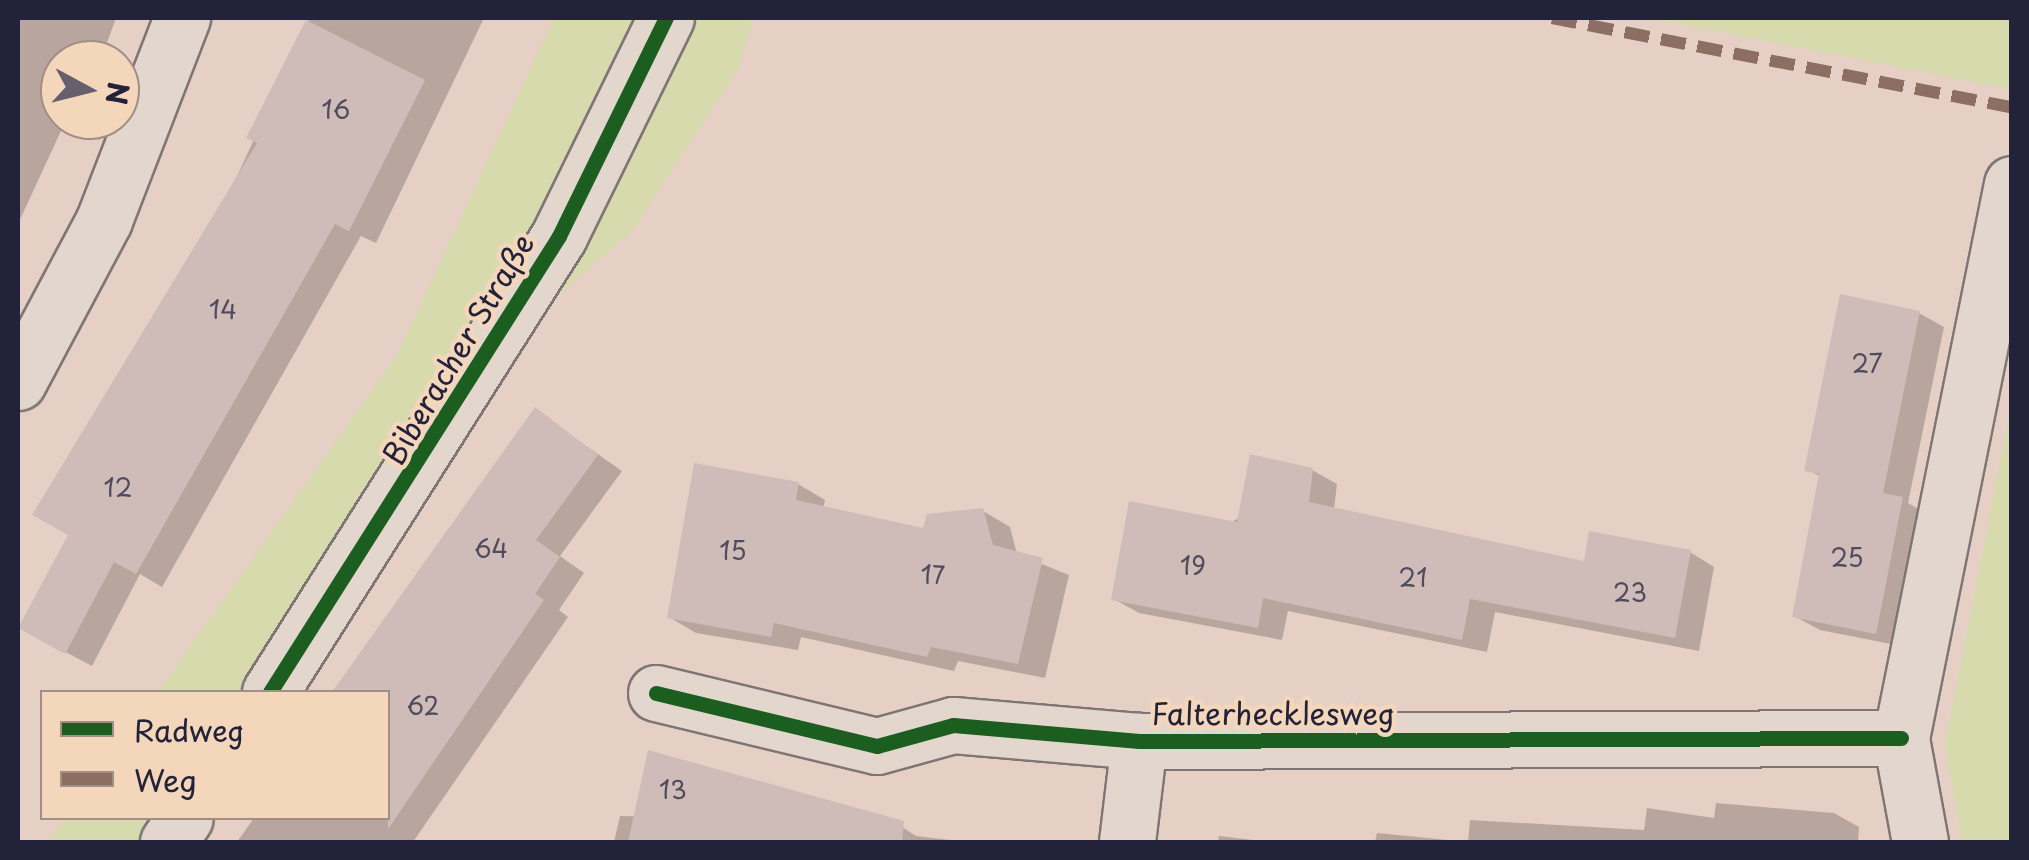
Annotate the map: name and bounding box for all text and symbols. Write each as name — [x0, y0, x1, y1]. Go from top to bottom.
north arrow — [40, 40, 140, 140]
text: N — [96, 80, 141, 107]
house number: 16 — [322, 94, 350, 124]
street label: Biberacher Straße — [375, 227, 541, 471]
house number: 14 — [209, 294, 237, 324]
house number: 27 — [1851, 348, 1883, 378]
house number: 12 — [104, 472, 132, 502]
house number: 64 — [474, 533, 508, 563]
house number: 15 — [719, 535, 747, 565]
house number: 25 — [1830, 542, 1864, 572]
house number: 19 — [1180, 550, 1206, 580]
house number: 17 — [921, 559, 945, 589]
house number: 21 — [1399, 562, 1427, 592]
house number: 23 — [1613, 577, 1647, 607]
legend — [40, 690, 390, 820]
house number: 62 — [407, 690, 439, 720]
street label: Falterhecklesweg — [1151, 695, 1395, 731]
text: Radweg — [134, 707, 244, 752]
text: Weg — [134, 757, 197, 802]
house number: 13 — [659, 774, 687, 804]

